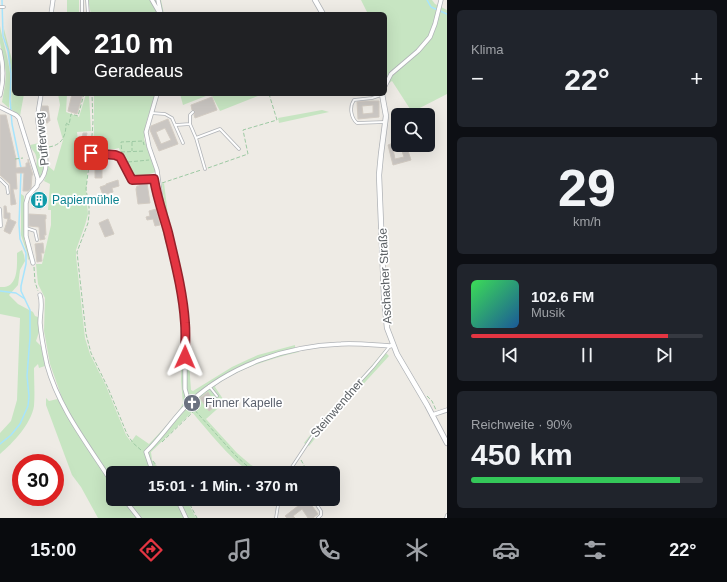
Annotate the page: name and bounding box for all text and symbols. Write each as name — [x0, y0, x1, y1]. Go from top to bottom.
icon: ahead — [28, 28, 80, 80]
text: 210 m — [94, 28, 173, 59]
text: Klima — [471, 42, 504, 57]
text: Geradeaus — [94, 61, 183, 81]
text: 22° — [564, 63, 610, 96]
text: − — [471, 66, 484, 91]
text: + — [690, 66, 703, 91]
map controls — [391, 108, 435, 152]
button: search — [391, 108, 435, 152]
street label: Pufferweg — [32, 112, 52, 166]
pin — [74, 136, 108, 170]
icon: arrive — [80, 142, 102, 164]
text: 29 — [558, 159, 616, 217]
building icon: Papiermühle — [29, 190, 49, 210]
place label: Papiermühle — [52, 193, 120, 207]
text: km/h — [573, 214, 601, 229]
street label: Aschacher Straße — [375, 227, 395, 324]
text: 102.6 FM — [531, 288, 594, 305]
text: Musik — [531, 305, 565, 320]
position arrow — [164, 336, 206, 378]
icon: previous — [499, 344, 521, 366]
icon: pause — [576, 344, 598, 366]
icon: next — [653, 344, 675, 366]
street label: Steinwendner — [308, 376, 366, 440]
church icon: Finner Kapelle — [182, 393, 202, 413]
place label: Finner Kapelle — [205, 396, 283, 410]
text: Reichweite · 90% — [471, 417, 572, 432]
text: 450 km — [471, 438, 573, 471]
speed limit sign: 30 — [12, 454, 64, 506]
text: 15:01 · 1 Min. · 370 m — [148, 477, 298, 494]
icon: directions — [137, 536, 165, 564]
icon: music — [226, 536, 254, 564]
icon: phone — [315, 536, 343, 564]
icon: climate — [403, 536, 431, 564]
icon: car — [492, 536, 520, 564]
icon: filters — [581, 536, 609, 564]
text: 15:00 — [30, 540, 76, 560]
text: 22° — [669, 540, 697, 560]

